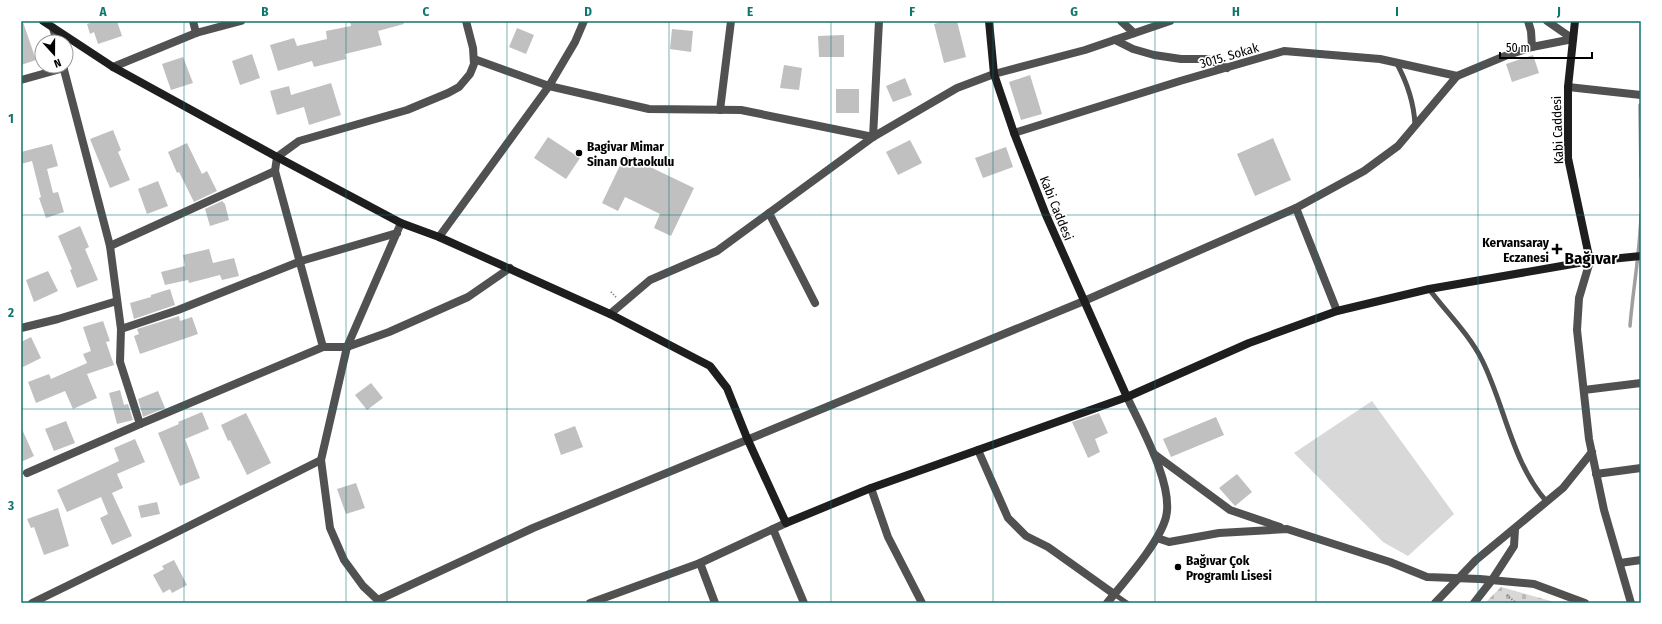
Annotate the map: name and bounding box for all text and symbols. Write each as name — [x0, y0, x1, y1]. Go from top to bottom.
text: A — [98, 4, 107, 19]
text: B — [261, 4, 269, 19]
text: C — [423, 4, 430, 19]
text: D — [584, 4, 592, 19]
text: E — [747, 4, 753, 19]
text: F — [909, 4, 915, 19]
text: G — [1070, 4, 1078, 19]
text: H — [1232, 4, 1240, 19]
text: I — [1395, 4, 1399, 19]
text: J — [1556, 4, 1561, 19]
north arrow — [34, 34, 74, 74]
scale bar — [1500, 34, 1592, 60]
street label: 3015. Sokak — [1198, 40, 1261, 71]
text: 50 m — [1506, 41, 1530, 55]
text: N — [52, 56, 63, 70]
street label: Kabi Caddesi — [1549, 96, 1566, 164]
text: 1 — [8, 111, 14, 126]
place label: Bagivar Mimar Sinan Ortaokulu — [587, 139, 674, 169]
marker: Bagivar Mimar Sinan Ortaokulu — [574, 148, 584, 158]
street label: Kabi Caddesi — [1037, 174, 1076, 243]
place label: Kervansaray Eczanesi — [1482, 235, 1550, 265]
marker: Kervansaray Eczanesi — [1552, 244, 1562, 254]
district label: Bağıvar — [1565, 248, 1618, 269]
text: 2 — [7, 305, 14, 320]
text: 3 — [7, 498, 14, 513]
place label: Bağıvar Çok Programlı Lisesi — [1186, 553, 1272, 583]
marker: Bağıvar Çok Programlı Lisesi — [1173, 562, 1183, 572]

